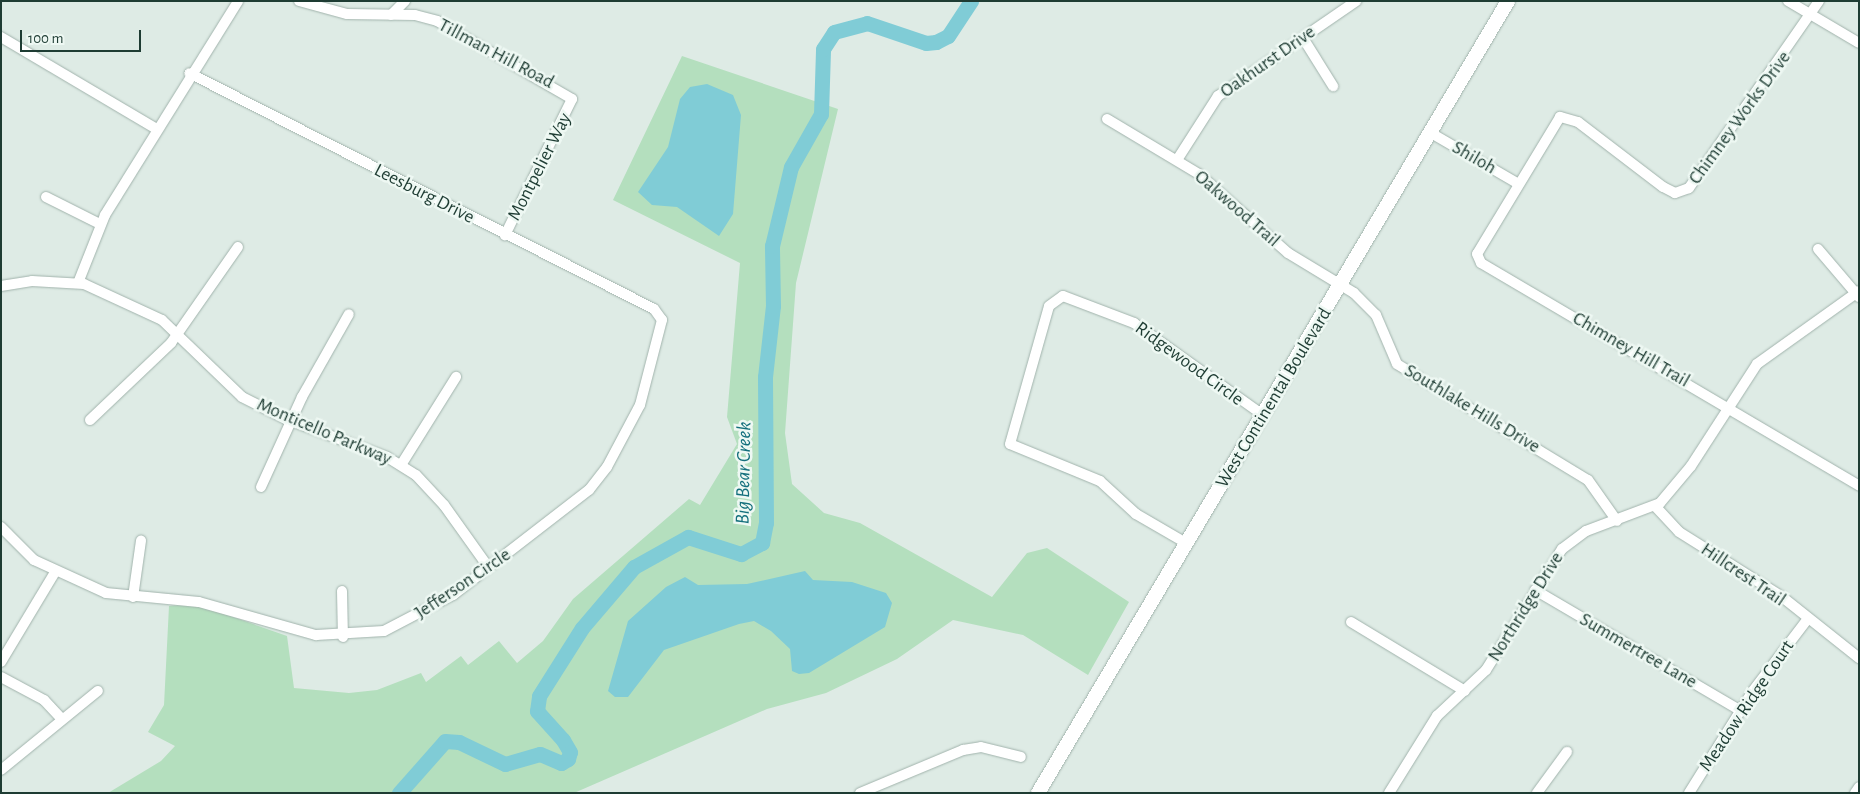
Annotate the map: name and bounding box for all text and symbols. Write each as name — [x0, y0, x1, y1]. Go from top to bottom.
street label: Tillman Hill Road — [434, 14, 558, 94]
scale bar — [22, 20, 144, 52]
street label: Oakhurst Drive — [1216, 21, 1320, 103]
text: 100 m — [28, 31, 63, 46]
street label: Chimney Works Drive — [1684, 47, 1796, 189]
street label: Montpelier Way — [503, 109, 577, 225]
street label: Shiloh — [1448, 136, 1500, 180]
street label: Leesburg Drive — [370, 159, 478, 229]
street label: Oakwood Trail — [1190, 166, 1284, 252]
street label: West Continental Boulevard — [1211, 304, 1337, 492]
street label: Chimney Hill Trail — [1568, 307, 1694, 393]
street label: Ridgewood Circle — [1130, 317, 1248, 411]
street label: Southlake Hills Drive — [1400, 360, 1544, 458]
street label: Monticello Parkway — [253, 393, 395, 471]
water label: Big Bear Creek — [731, 421, 757, 525]
street label: Hillcrest Trail — [1696, 538, 1790, 612]
street label: Jefferson Circle — [411, 544, 515, 624]
street label: Northridge Drive — [1483, 548, 1569, 666]
street label: Summertree Lane — [1575, 608, 1701, 694]
street label: Meadow Ridge Court — [1695, 636, 1799, 776]

